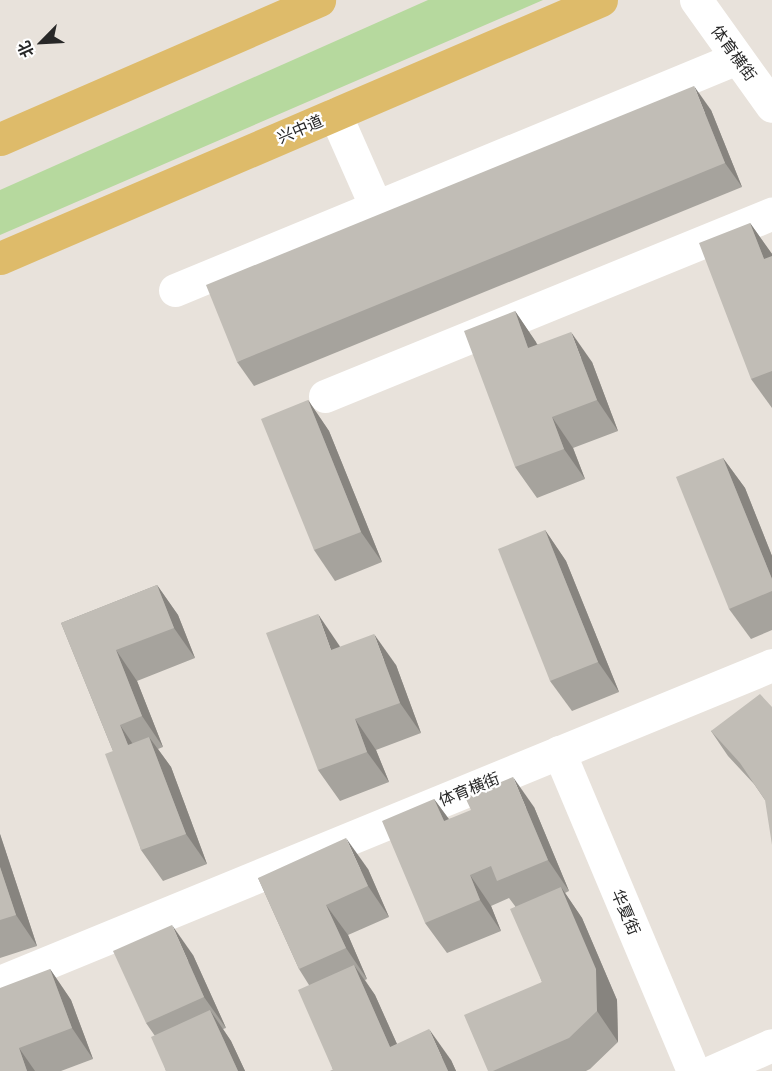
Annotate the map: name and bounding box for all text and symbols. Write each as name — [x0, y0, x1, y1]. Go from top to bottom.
north arrow — [12, 12, 72, 72]
street label: 体育横街 — [707, 21, 761, 85]
text: 北 — [13, 38, 38, 61]
street label: 兴中道 — [274, 111, 326, 147]
street label: 体育横街 — [436, 768, 502, 810]
street label: 华夏街 — [608, 886, 644, 938]

